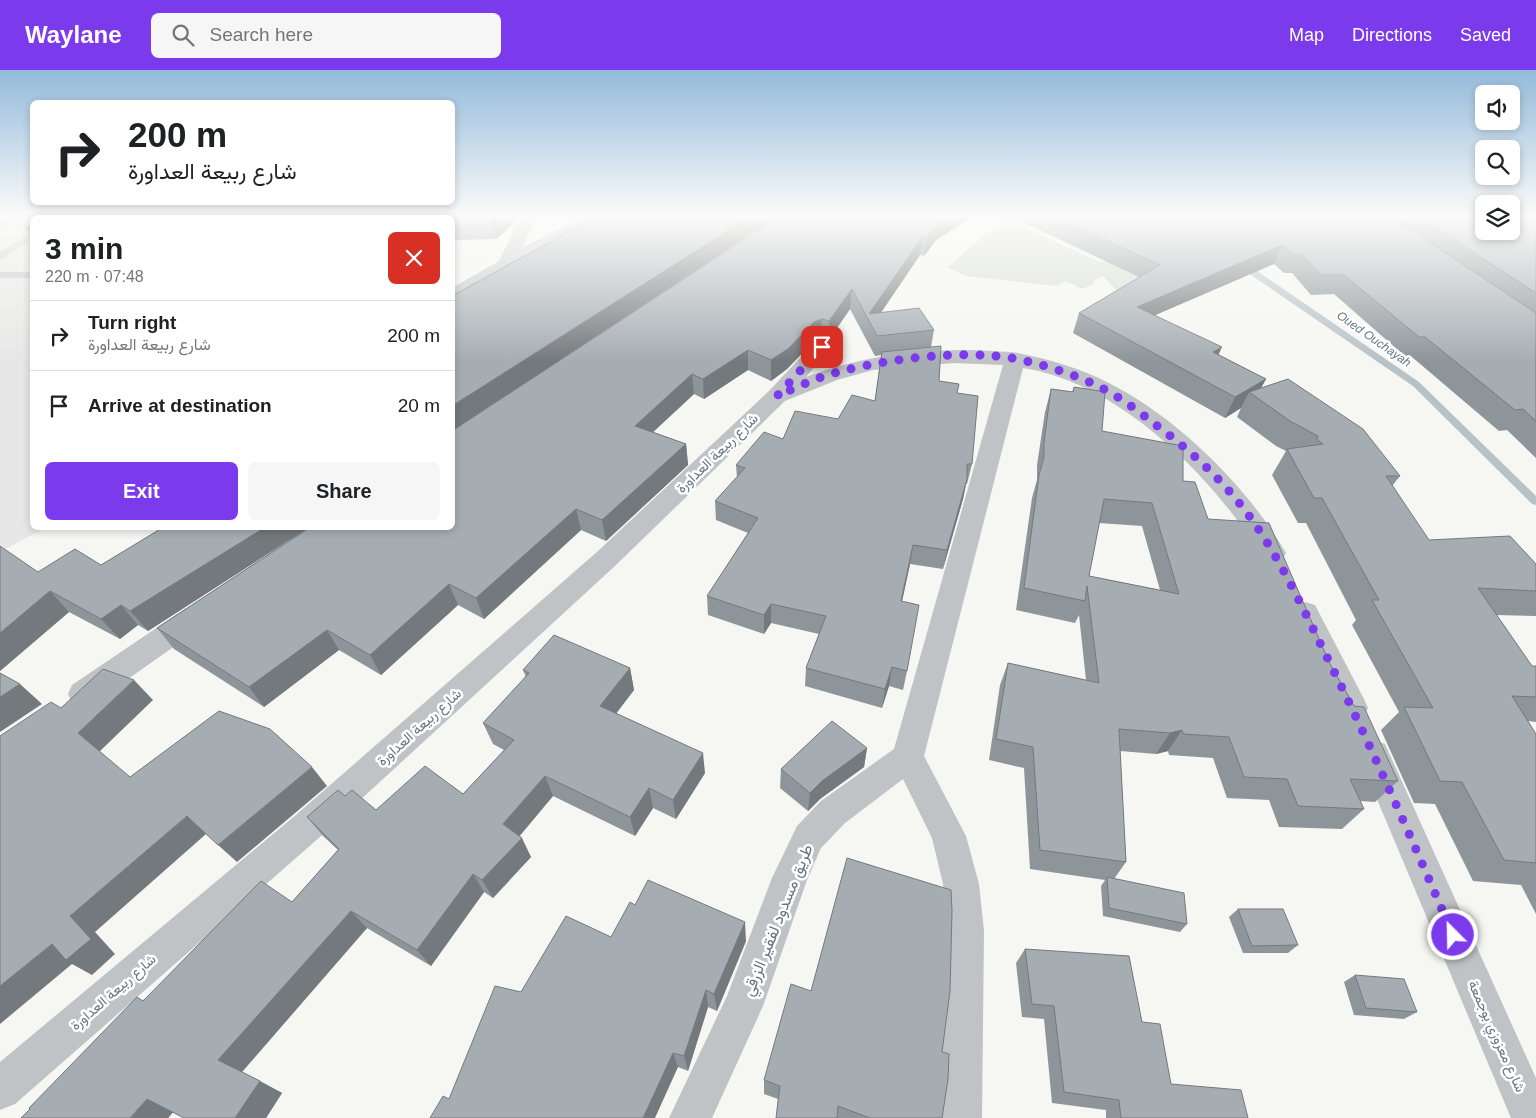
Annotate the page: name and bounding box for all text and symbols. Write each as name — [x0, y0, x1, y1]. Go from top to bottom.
search box — [151, 13, 501, 58]
text: Waylane — [25, 21, 121, 48]
icon: search — [169, 21, 197, 49]
text: Search here — [209, 24, 313, 45]
text: Map — [1289, 25, 1324, 45]
text: Directions — [1352, 25, 1432, 45]
text: Saved — [1460, 25, 1511, 45]
map controls — [1475, 85, 1520, 240]
button: sound — [1475, 85, 1520, 130]
text: 200 m — [128, 115, 227, 154]
icon: right — [45, 120, 110, 185]
button: search — [1475, 140, 1520, 185]
text: شارع ربيعة العداورة — [128, 159, 297, 184]
button: layers — [1475, 195, 1520, 240]
text: 3 min — [45, 232, 123, 265]
button: close — [388, 232, 440, 284]
text: 220 m · 07:48 — [45, 268, 144, 285]
water label: Oued Ouchayah — [1334, 308, 1414, 370]
text: Turn right — [88, 312, 176, 333]
icon: right — [45, 322, 73, 350]
text: 200 m — [387, 325, 440, 346]
pin — [801, 326, 843, 368]
icon: arrive — [808, 333, 836, 361]
text: شارع ربيعة العداورة — [88, 336, 211, 353]
icon: arrive — [45, 392, 73, 420]
text: Arrive at destination — [88, 395, 272, 416]
text: 20 m — [398, 395, 440, 416]
street label: شارع ربيعة العداورة — [673, 410, 763, 498]
button: Exit — [45, 462, 238, 520]
button: Share — [248, 462, 440, 520]
street label: شارع ربيعة العداورة — [374, 685, 466, 771]
street label: طريق مسدود لفقير الزرقي — [739, 842, 820, 1000]
position arrow — [1426, 908, 1478, 960]
street label: شارع ربيعة العداورة — [67, 951, 161, 1035]
street label: شارع معزوزي بوجمعة — [1462, 978, 1529, 1096]

